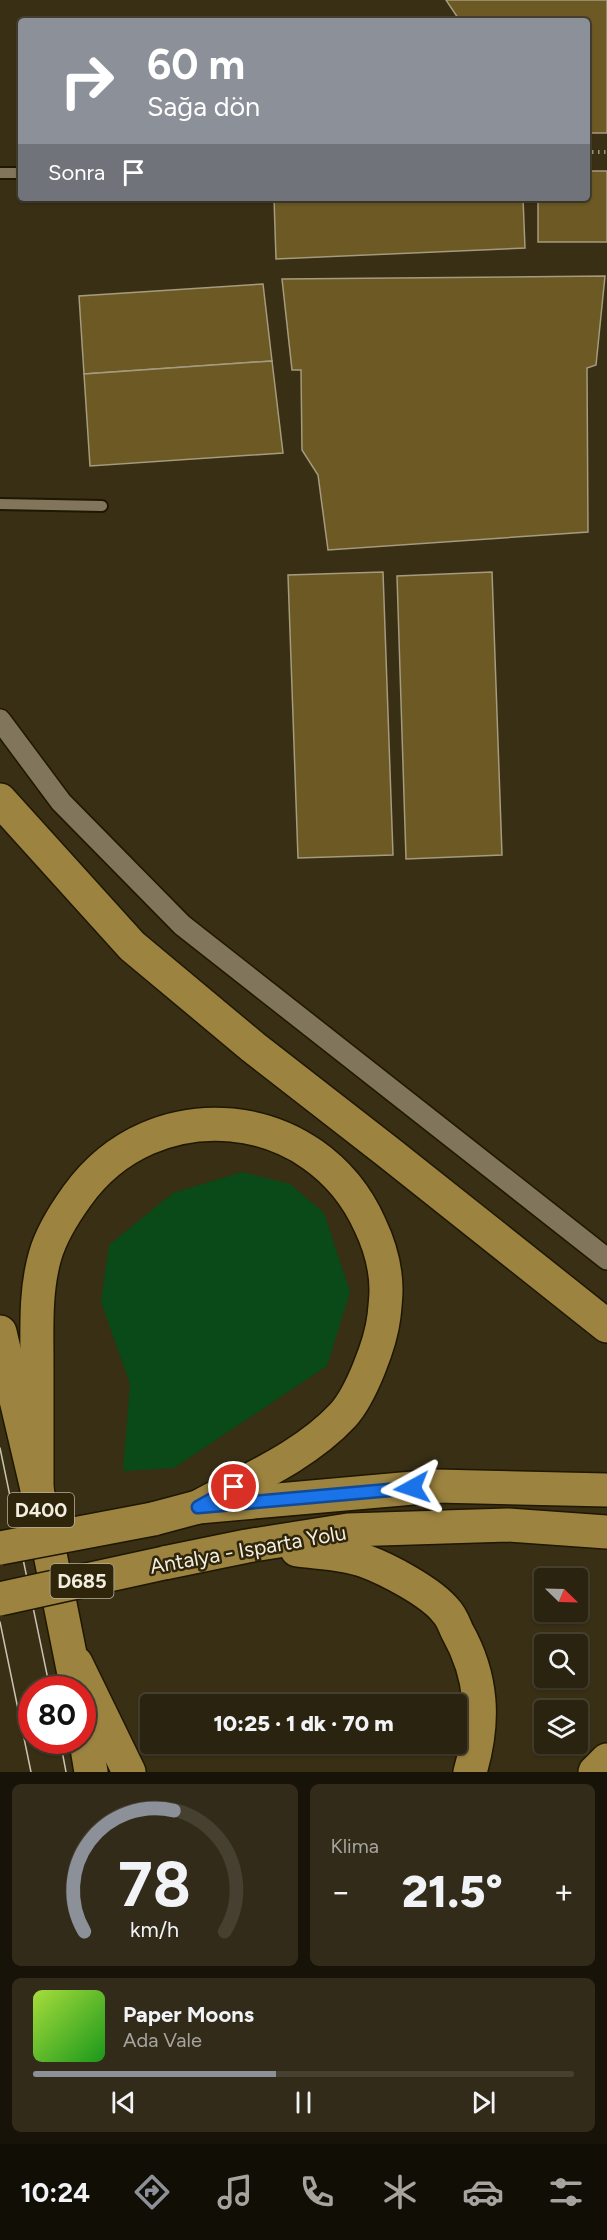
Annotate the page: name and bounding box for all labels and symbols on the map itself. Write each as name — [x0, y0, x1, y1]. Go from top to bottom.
position arrow — [380, 1456, 444, 1520]
pin — [208, 1461, 259, 1512]
road number: D400 — [8, 1493, 74, 1527]
street label: Antalya - Isparta Yolu — [148, 1519, 348, 1579]
road number: D685 — [50, 1564, 113, 1598]
north arrow — [534, 1568, 588, 1622]
speed limit sign: 80 — [18, 1676, 96, 1754]

